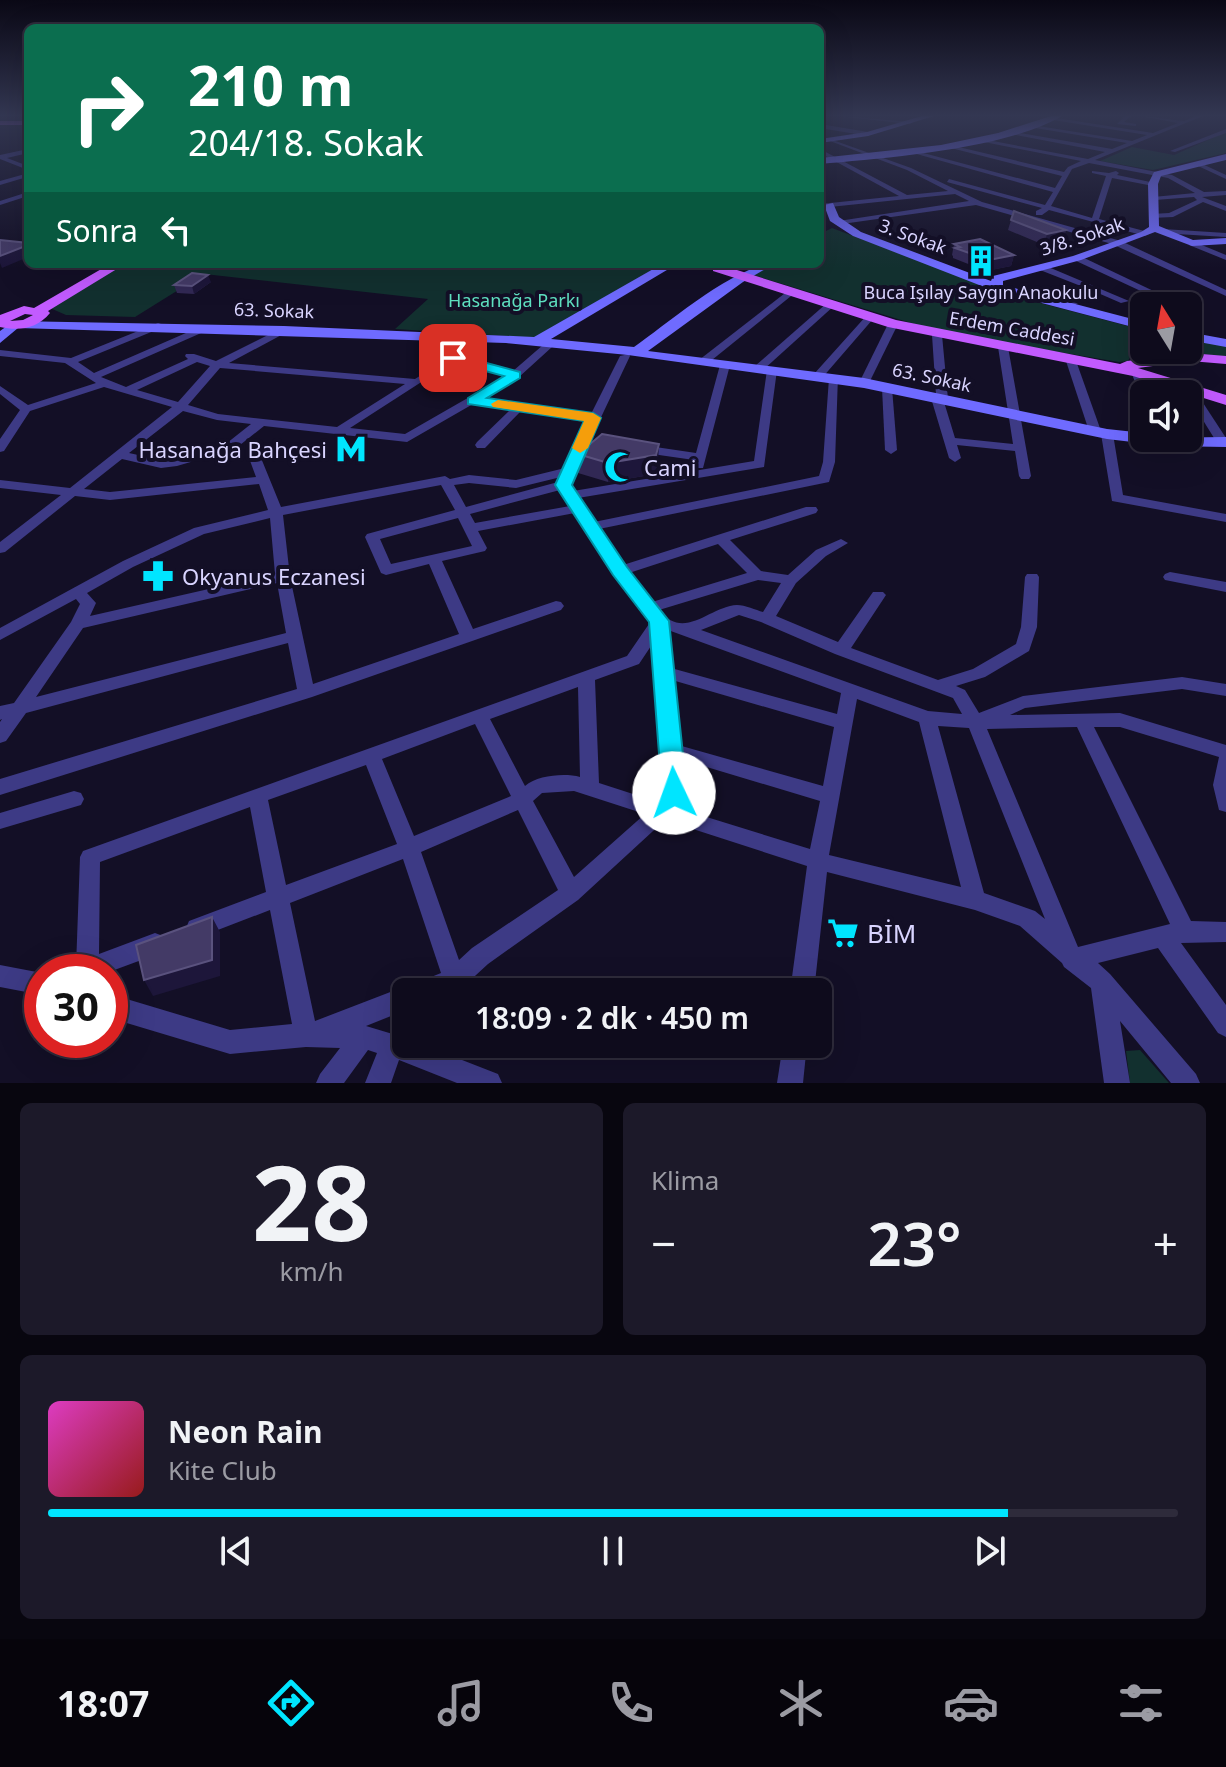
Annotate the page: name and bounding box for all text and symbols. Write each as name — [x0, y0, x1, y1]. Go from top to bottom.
text: 210 m — [188, 46, 353, 122]
icon: right — [56, 56, 160, 160]
text: 204/18. Sokak — [188, 118, 424, 167]
icon: left — [154, 208, 198, 252]
text: Sonra — [56, 210, 138, 251]
street label: 3/8. Sokak — [1037, 211, 1127, 261]
street label: 3. Sokak — [876, 213, 950, 259]
building icon: Buca Işılay Saygın Anaokulu — [964, 244, 998, 278]
place label: Buca Işılay Saygın Anaokulu — [863, 280, 1099, 304]
park label: Hasanağa Parkı — [448, 288, 580, 312]
north arrow — [1130, 292, 1202, 364]
map controls — [1130, 292, 1202, 452]
street label: 63. Sokak — [234, 297, 315, 323]
street label: Erdem Caddesi — [947, 305, 1077, 351]
pin — [419, 324, 487, 392]
icon: arrive — [431, 336, 475, 380]
street label: 63. Sokak — [890, 357, 974, 397]
button: sound — [1130, 380, 1202, 452]
metro station icon: Hasanağa Bahçesi — [334, 432, 368, 466]
place label: Hasanağa Bahçesi — [139, 434, 327, 464]
mosque icon: Cami — [603, 450, 637, 484]
place label: Cami — [644, 452, 697, 482]
pharmacy icon: Okyanus Eczanesi — [141, 559, 175, 593]
place label: Okyanus Eczanesi — [182, 561, 366, 591]
position arrow — [632, 751, 716, 835]
place label: BİM — [867, 915, 916, 951]
supermarket icon: BİM — [826, 916, 860, 950]
speed limit sign: 30 — [24, 954, 128, 1058]
text: 18:09 · 2 dk · 450 m — [475, 997, 749, 1038]
text: 28 — [252, 1130, 371, 1271]
text: Klima — [651, 1162, 719, 1198]
text: 23° — [867, 1202, 962, 1284]
text: − — [651, 1213, 676, 1273]
text: + — [1153, 1213, 1178, 1273]
text: km/h — [280, 1253, 343, 1289]
text: Neon Rain — [168, 1411, 322, 1452]
text: Kite Club — [168, 1452, 277, 1488]
icon: previous — [214, 1529, 258, 1573]
icon: pause — [591, 1529, 635, 1573]
icon: next — [968, 1529, 1012, 1573]
icon: directions — [263, 1675, 319, 1731]
icon: music — [433, 1675, 489, 1731]
icon: phone — [603, 1675, 659, 1731]
icon: climate — [773, 1675, 829, 1731]
icon: car — [943, 1675, 999, 1731]
icon: filters — [1113, 1675, 1169, 1731]
text: 18:07 — [57, 1679, 149, 1728]

